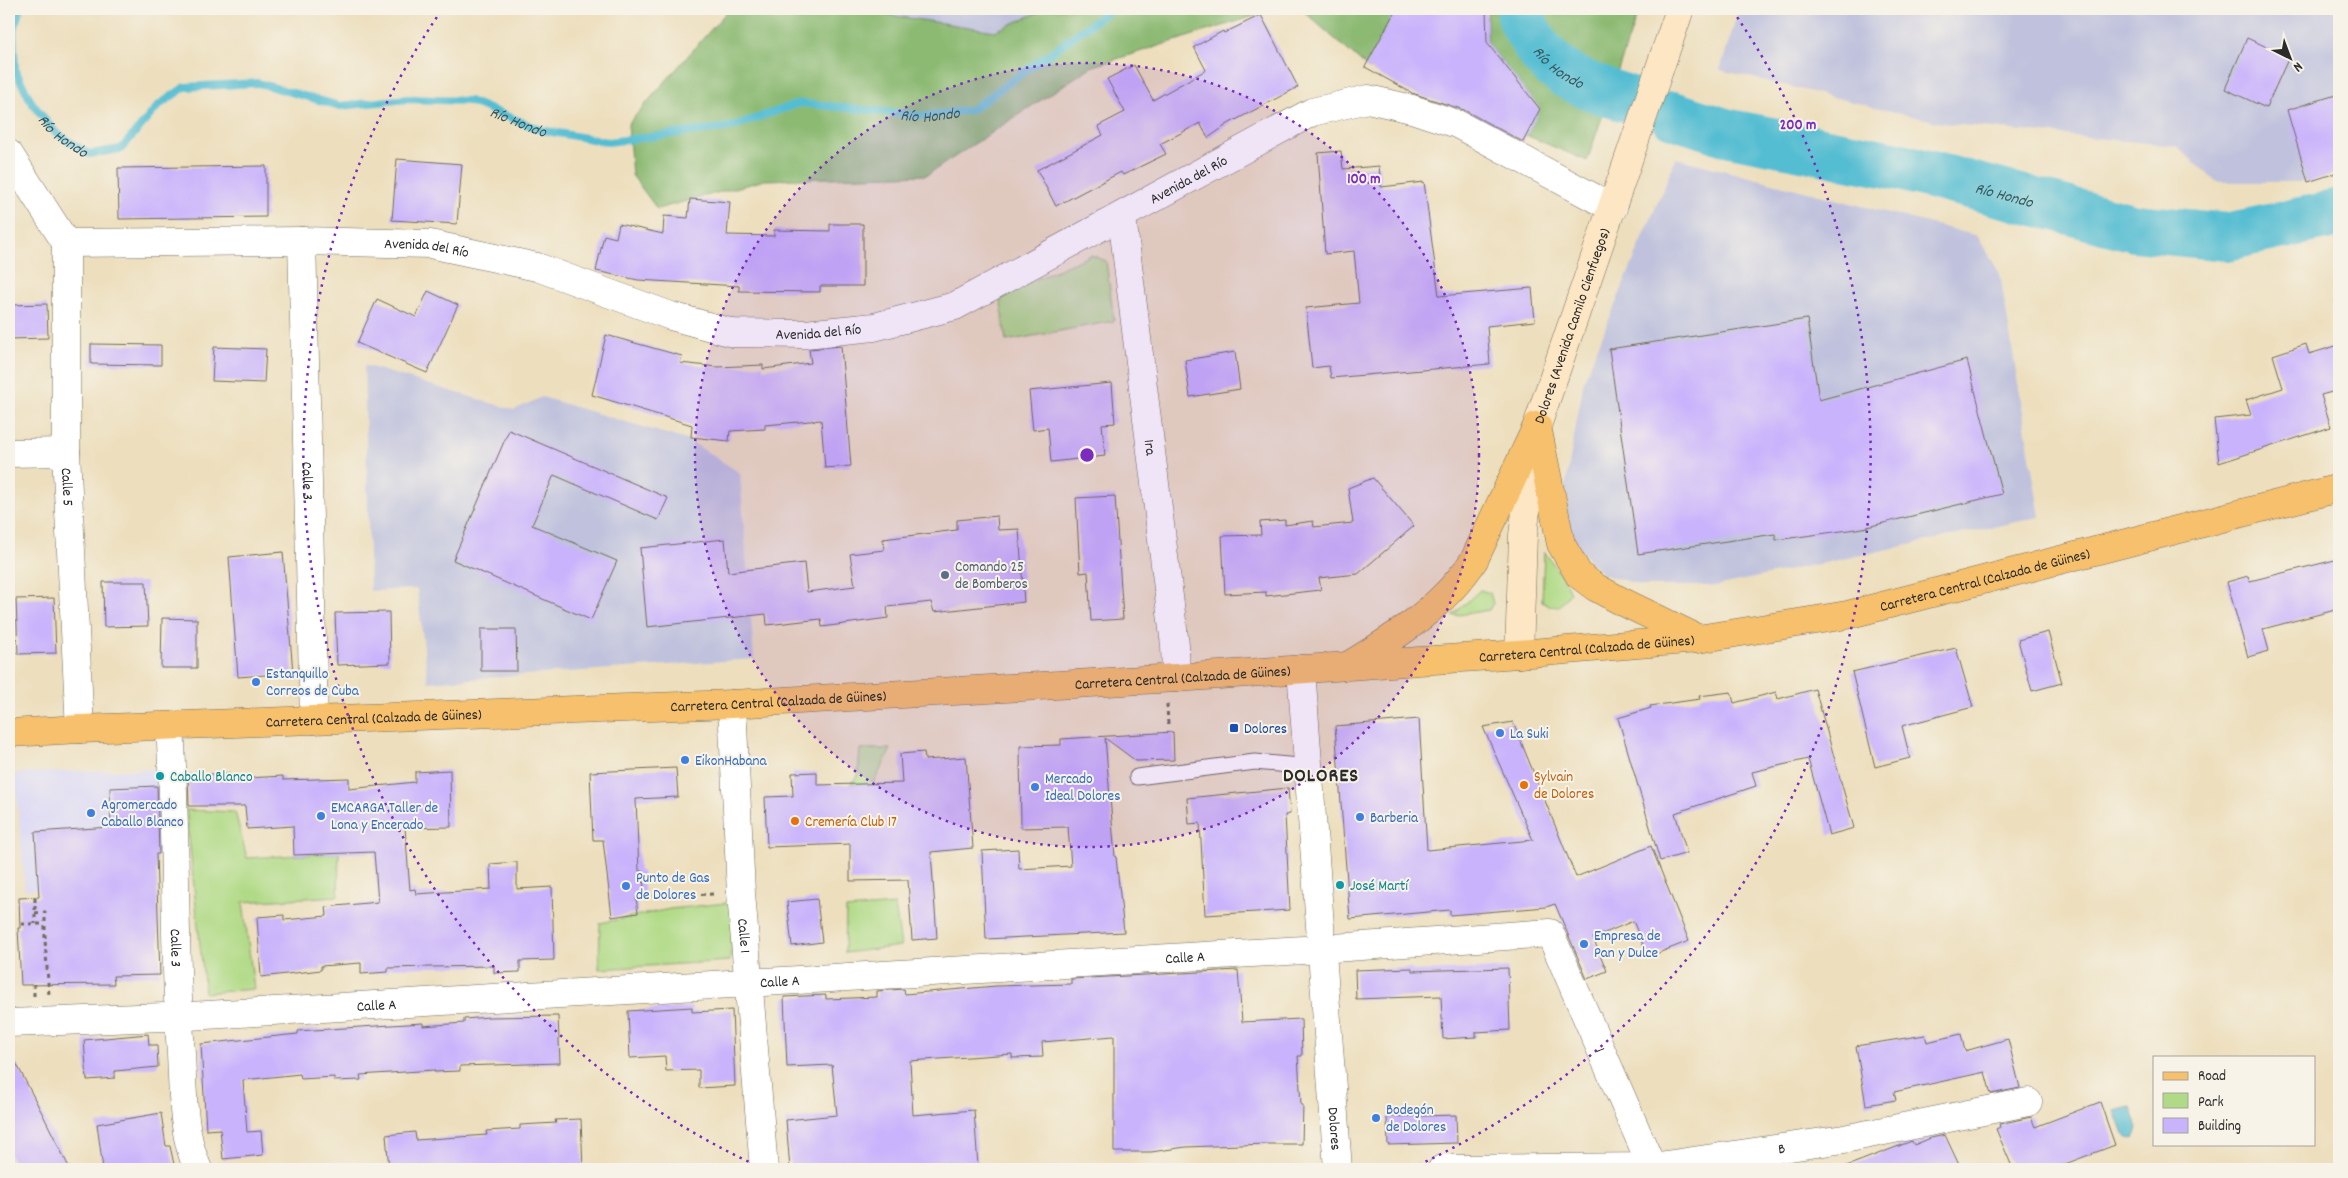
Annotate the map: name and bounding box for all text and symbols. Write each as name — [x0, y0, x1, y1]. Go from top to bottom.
north arrow — [2266, 32, 2316, 82]
water label: Río Hondo — [1526, 42, 1588, 96]
text: N — [2288, 56, 2307, 76]
water label: Río Hondo — [486, 102, 549, 145]
water label: Río Hondo — [899, 102, 962, 130]
water label: Río Hondo — [31, 110, 93, 165]
text: 200 m — [1780, 115, 1816, 137]
street label: Avenida del Río — [1146, 151, 1232, 211]
text: 100 m — [1347, 169, 1381, 191]
water label: Río Hondo — [1972, 178, 2036, 215]
street label: Dolores (Avenida Camilo Cienfuegos) — [1530, 225, 1617, 427]
street label: Avenida del Río — [384, 234, 471, 265]
street label: Avenida del Río — [775, 319, 863, 347]
street label: 1ra — [1137, 438, 1161, 458]
centre of rings — [1078, 446, 1096, 464]
street label: Calle 3 — [295, 462, 317, 500]
street label: Calle 5 — [54, 467, 78, 507]
street label: Carretera Central (Calzada de Güines) — [1878, 544, 2093, 619]
place label: Comando 25 de Bomberos — [955, 557, 1028, 596]
marker: Comando 25 de Bomberos — [939, 569, 951, 581]
street label: Carretera Central (Calzada de Güines) — [1478, 630, 1696, 670]
street label: Carretera Central (Calzada de Güines) — [1074, 661, 1292, 697]
place label: Estanquillo Correos de Cuba — [266, 664, 360, 703]
marker: Estanquillo Correos de Cuba — [250, 676, 262, 688]
street label: Carretera Central (Calzada de Güines) — [670, 686, 887, 719]
street label: Carretera Central (Calzada de Güines) — [265, 705, 482, 735]
place label: Dolores — [1244, 719, 1287, 741]
marker: Dolores — [1228, 722, 1240, 734]
place label: La Suki — [1510, 724, 1549, 746]
marker: La Suki — [1494, 727, 1506, 739]
place label: EikonHabana — [695, 751, 767, 773]
marker: EikonHabana — [679, 754, 691, 766]
district label: DOLORES — [1283, 763, 1359, 791]
place label: Caballo Blanco — [170, 767, 253, 789]
place label: Sylvain de Dolores — [1534, 767, 1594, 806]
place label: Mercado Ideal Dolores — [1045, 769, 1120, 808]
marker: Caballo Blanco — [154, 770, 166, 782]
marker: Sylvain de Dolores — [1518, 779, 1530, 791]
marker: Mercado Ideal Dolores — [1029, 781, 1041, 793]
place label: Agromercado Caballo Blanco — [101, 795, 184, 834]
place label: EMCARGA Taller de Lona y Encerado — [331, 798, 439, 837]
marker: Agromercado Caballo Blanco — [85, 807, 97, 819]
place label: Barberia — [1370, 808, 1419, 830]
marker: EMCARGA Taller de Lona y Encerado — [315, 810, 327, 822]
marker: Barberia — [1354, 811, 1366, 823]
place label: Cremería Club 17 — [805, 812, 897, 834]
marker: Cremería Club 17 — [789, 815, 801, 827]
place label: Punto de Gas de Dolores — [636, 868, 710, 907]
place label: José Martí — [1350, 876, 1409, 898]
marker: José Martí — [1334, 879, 1346, 891]
marker: Punto de Gas de Dolores — [620, 880, 632, 892]
street label: Calle 1 — [730, 917, 755, 954]
place label: Empresa de Pan y Dulce — [1594, 926, 1661, 965]
street label: Calle 3 — [163, 929, 186, 967]
marker: Empresa de Pan y Dulce — [1578, 938, 1590, 950]
street label: Calle A — [1165, 947, 1206, 971]
street label: Calle A — [759, 971, 801, 995]
street label: Calle A — [356, 995, 397, 1019]
street label: 1 — [1588, 1045, 1610, 1056]
legend — [2153, 1056, 2316, 1146]
text: Road — [2198, 1066, 2226, 1088]
text: Park — [2198, 1092, 2224, 1114]
place label: Bodegón de Dolores — [1386, 1100, 1446, 1139]
street label: Dolores — [1320, 1107, 1346, 1151]
marker: Bodegón de Dolores — [1370, 1112, 1382, 1124]
text: Building — [2198, 1116, 2241, 1138]
street label: B — [1777, 1139, 1787, 1161]

